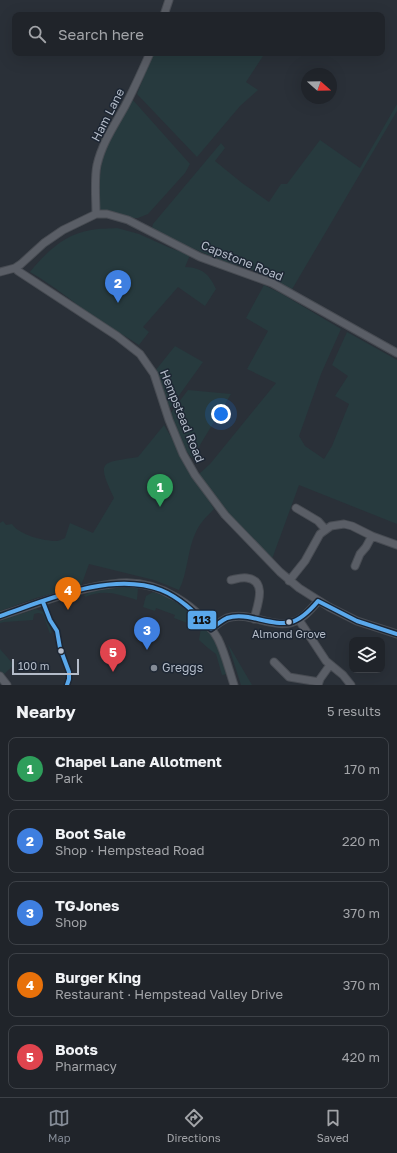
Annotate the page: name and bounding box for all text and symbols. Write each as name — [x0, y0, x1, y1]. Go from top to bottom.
search box — [12, 12, 385, 56]
icon: search — [26, 23, 48, 45]
text: Search here — [58, 25, 144, 43]
north arrow — [301, 68, 337, 104]
street label: Ham Lane — [88, 86, 127, 144]
street label: Capstone Road — [199, 237, 286, 284]
pin: 2 — [105, 270, 131, 303]
street label: Hempstead Road — [157, 367, 208, 464]
your location — [211, 404, 231, 424]
pin: 1 — [147, 474, 173, 507]
pin: 4 — [55, 577, 81, 610]
line badge: 113 — [187, 610, 217, 630]
text: 113 — [193, 613, 211, 626]
pin: 3 — [134, 617, 160, 650]
marker: Almond Grove — [284, 617, 294, 627]
place label: Almond Grove — [252, 627, 326, 640]
map controls — [349, 637, 385, 673]
button: layers — [349, 637, 385, 673]
pin: 5 — [100, 639, 126, 672]
unlabelled marker — [56, 646, 66, 656]
scale bar — [12, 657, 79, 676]
text: 100 m — [18, 659, 49, 672]
place label: Greggs — [162, 660, 203, 675]
marker: Greggs — [149, 663, 159, 673]
text: Nearby — [16, 701, 76, 722]
text: 5 results — [327, 703, 381, 719]
text: Chapel Lane Allotment — [55, 752, 222, 770]
text: 1 — [27, 761, 33, 777]
text: 170 m — [344, 761, 380, 777]
text: Park — [55, 770, 83, 786]
text: Boot Sale — [55, 824, 126, 842]
text: 2 — [26, 833, 34, 849]
text: 220 m — [342, 833, 380, 849]
text: Shop · Hempstead Road — [55, 842, 205, 858]
text: TGJones — [55, 896, 120, 914]
text: 3 — [26, 905, 34, 921]
text: 370 m — [343, 905, 380, 921]
text: Shop — [55, 914, 87, 930]
text: Burger King — [55, 968, 141, 986]
text: 4 — [26, 977, 34, 993]
text: 370 m — [343, 977, 380, 993]
text: Restaurant · Hempstead Valley Drive — [55, 986, 283, 1002]
text: Boots — [55, 1040, 98, 1058]
text: 5 — [26, 1049, 34, 1065]
text: 420 m — [342, 1049, 380, 1065]
text: Pharmacy — [55, 1058, 117, 1074]
tab: Map — [48, 1107, 71, 1144]
tab: Directions — [167, 1107, 221, 1144]
tab: Saved — [317, 1107, 349, 1144]

